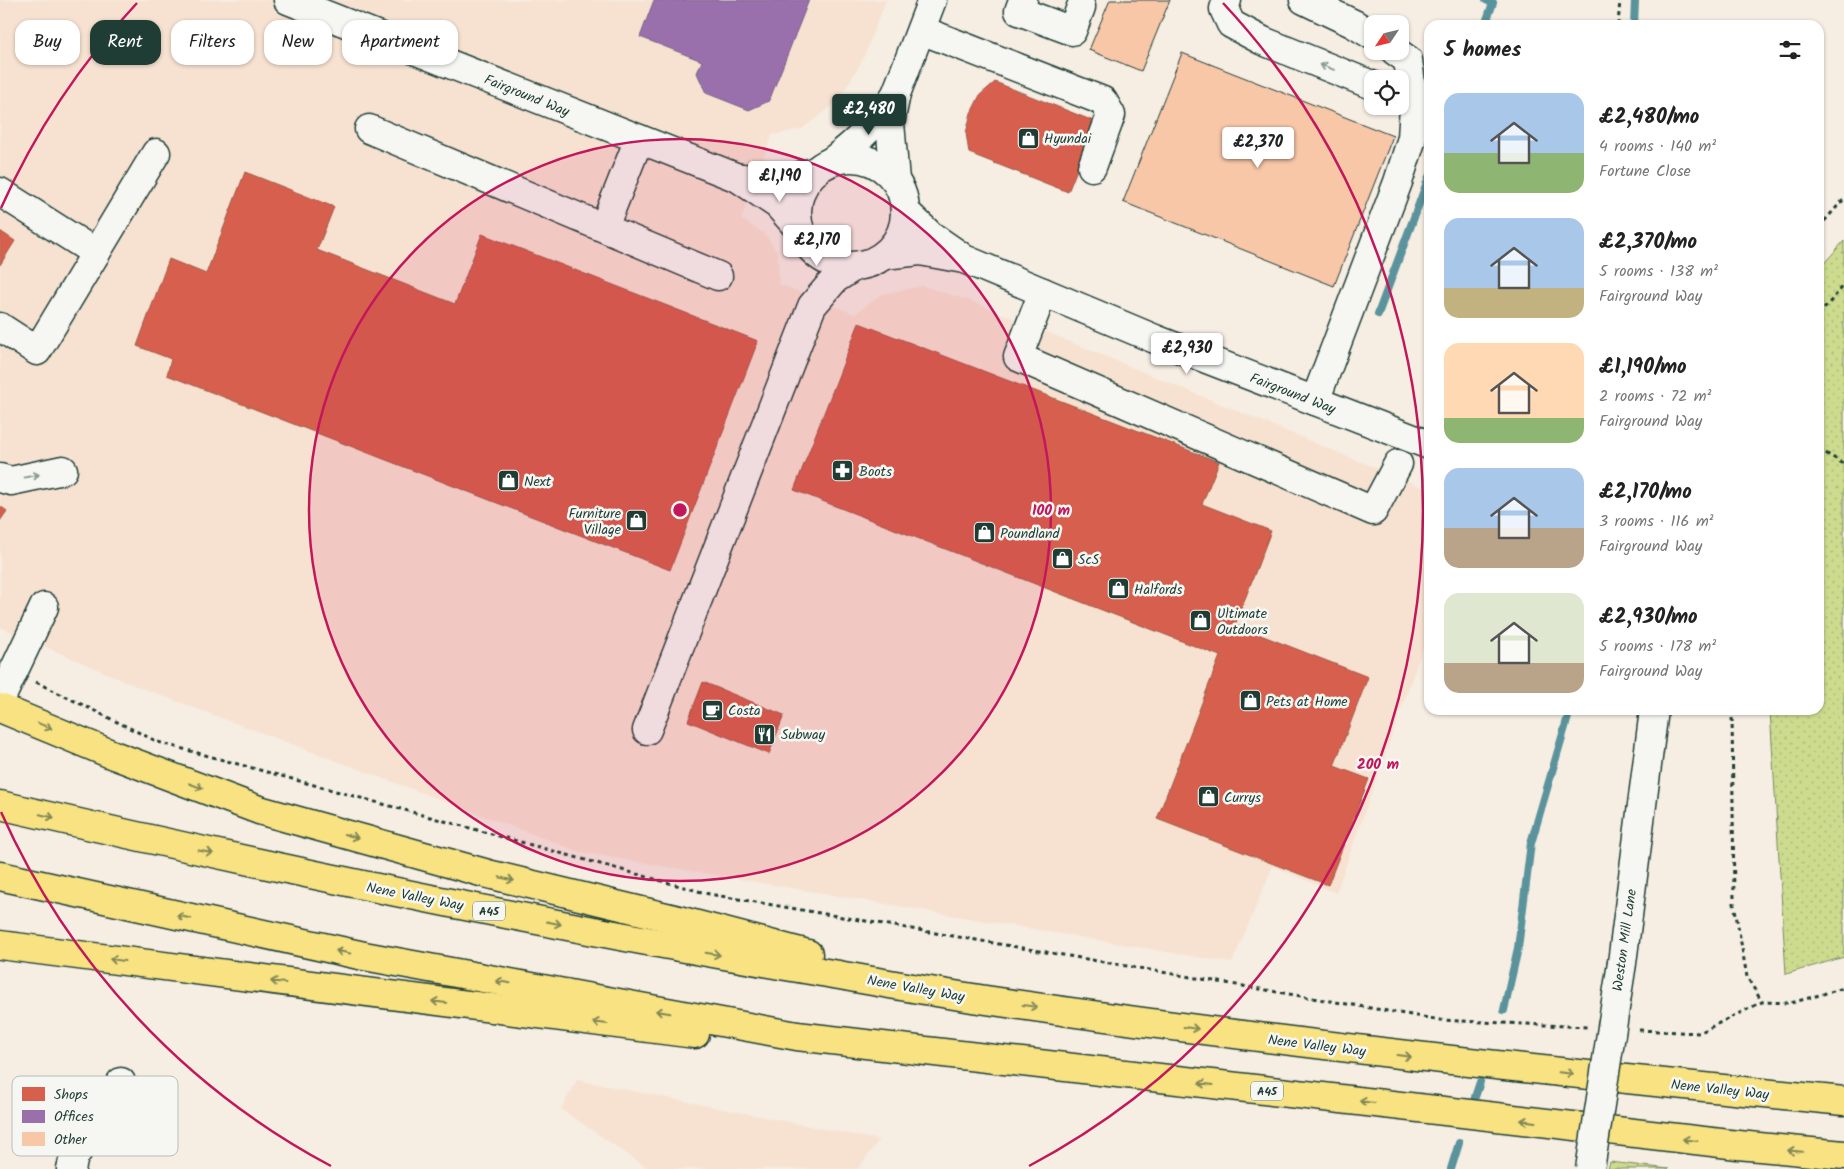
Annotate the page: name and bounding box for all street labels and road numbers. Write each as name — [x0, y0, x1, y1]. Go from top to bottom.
street label: Fairground Way — [481, 69, 573, 123]
street label: Fairground Way — [1247, 367, 1339, 421]
street label: Nene Valley Way — [364, 877, 466, 917]
street label: Weston Mill Lane — [1607, 887, 1643, 993]
road number: A45 — [473, 901, 505, 920]
street label: Nene Valley Way — [865, 970, 967, 1008]
street label: Nene Valley Way — [1267, 1029, 1368, 1063]
street label: Nene Valley Way — [1670, 1074, 1770, 1106]
road number: A45 — [1251, 1082, 1283, 1100]

